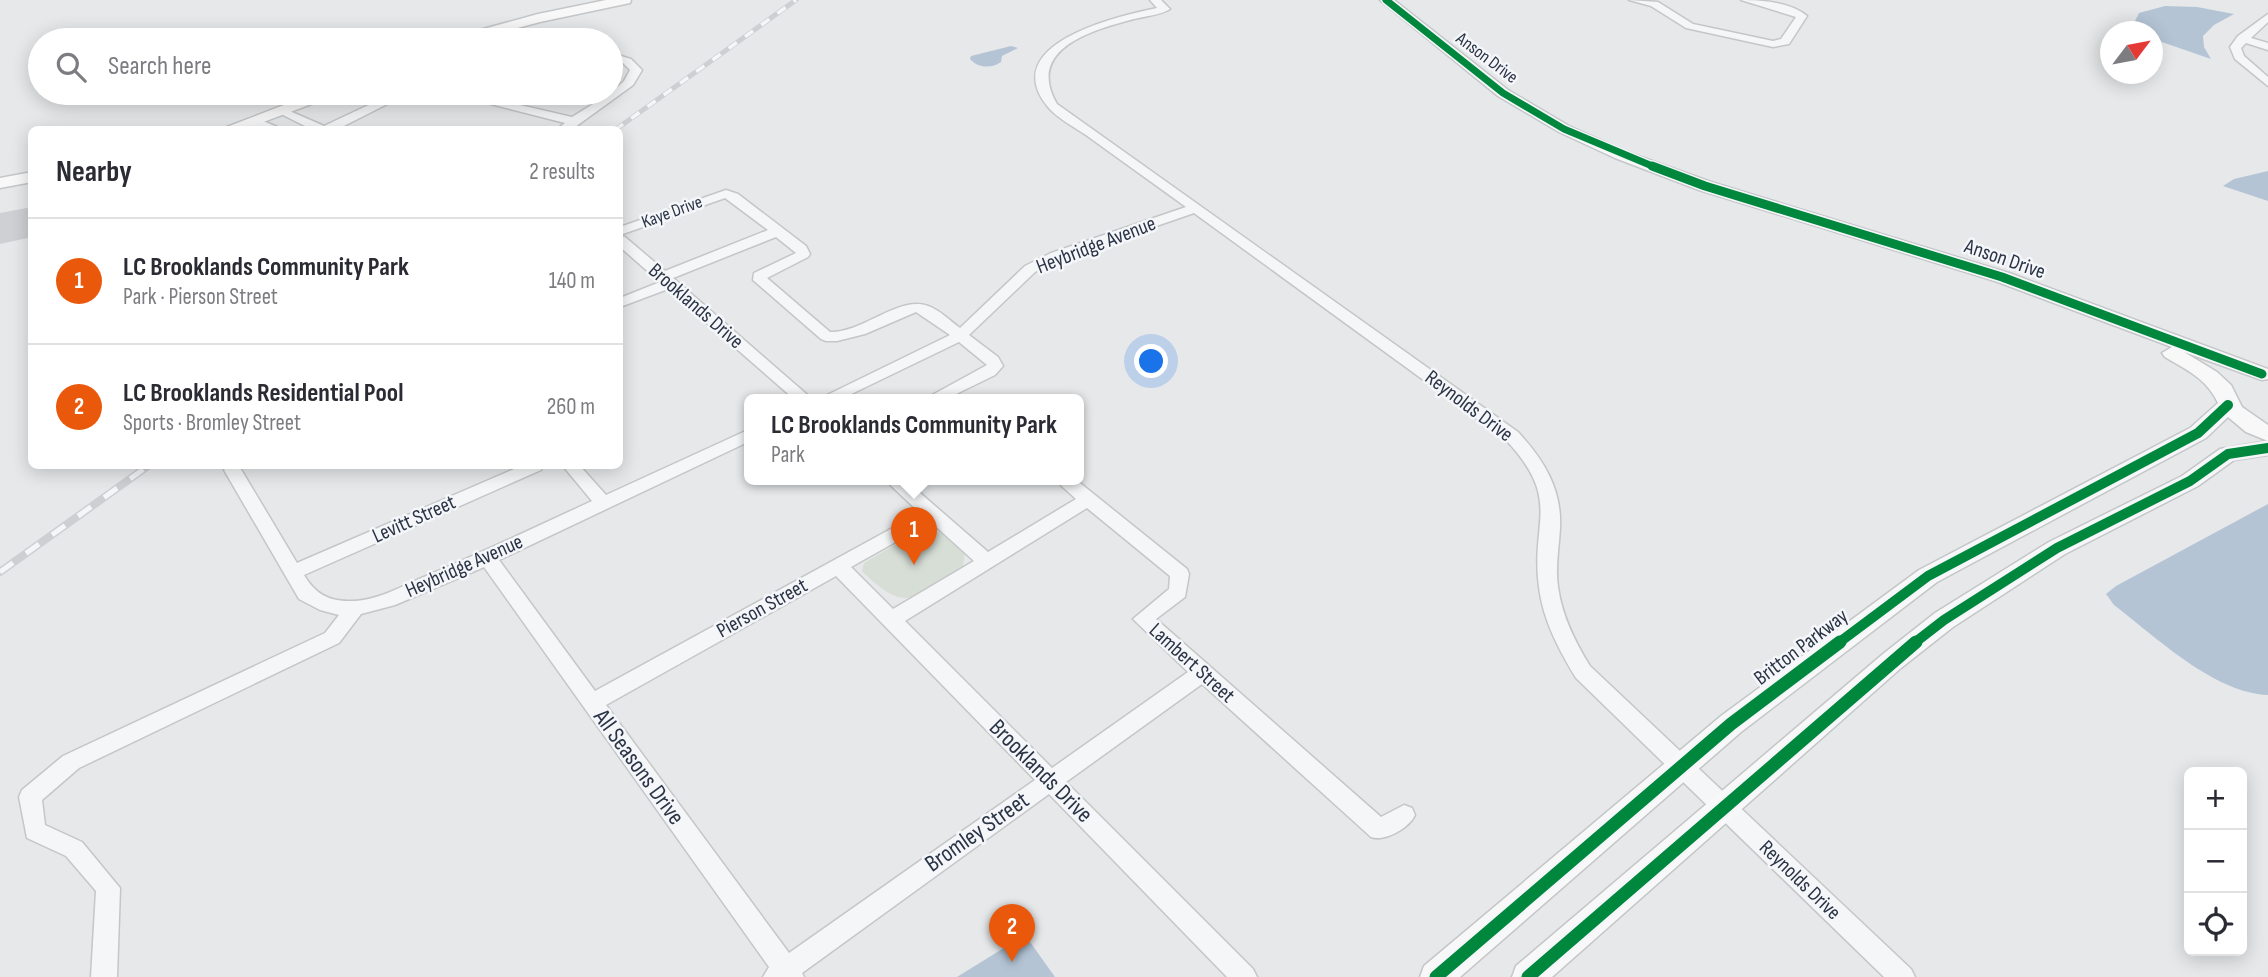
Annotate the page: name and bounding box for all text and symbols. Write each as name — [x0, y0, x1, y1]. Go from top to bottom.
north arrow — [2100, 21, 2163, 84]
street label: Anson Drive — [1451, 27, 1522, 88]
search box — [28, 28, 623, 105]
icon: search — [52, 48, 90, 86]
text: Search here — [108, 51, 211, 82]
text: Nearby — [56, 154, 132, 190]
text: 2 results — [529, 158, 595, 186]
street label: Kaye Drive — [639, 191, 705, 233]
street label: Heybridge Avenue — [1033, 211, 1159, 279]
street label: Anson Drive — [1960, 233, 2049, 284]
text: LC Brooklands Community Park — [123, 252, 409, 283]
street label: Brooklands Drive — [643, 258, 749, 354]
text: 1 — [74, 267, 84, 295]
text: 140 m — [549, 267, 595, 295]
text: Park · Pierson Street — [123, 283, 278, 311]
your location — [1134, 344, 1168, 378]
street label: Reynolds Drive — [1420, 365, 1518, 447]
text: LC Brooklands Residential Pool — [123, 378, 403, 409]
text: 2 — [74, 393, 84, 421]
text: 260 m — [547, 393, 595, 421]
popup — [744, 394, 1084, 485]
text: Sports · Bromley Street — [123, 409, 301, 437]
text: LC Brooklands Community Park — [771, 410, 1057, 441]
text: Park — [771, 441, 805, 469]
street label: Levitt Street — [369, 490, 459, 548]
pin: 1 — [891, 507, 937, 565]
street label: Heybridge Avenue — [401, 529, 527, 603]
street label: Pierson Street — [712, 573, 812, 643]
street label: Britton Parkway — [1749, 604, 1853, 690]
street label: Lambert Street — [1144, 618, 1240, 708]
street label: All Seasons Drive — [587, 703, 691, 830]
street label: Brooklands Drive — [983, 713, 1099, 829]
map controls — [2184, 767, 2247, 956]
button: + — [2184, 767, 2247, 830]
street label: Bromley Street — [919, 786, 1035, 878]
button: − — [2184, 830, 2247, 893]
street label: Reynolds Drive — [1754, 835, 1846, 925]
button: locate — [2184, 893, 2247, 956]
pin: 2 — [989, 904, 1035, 962]

